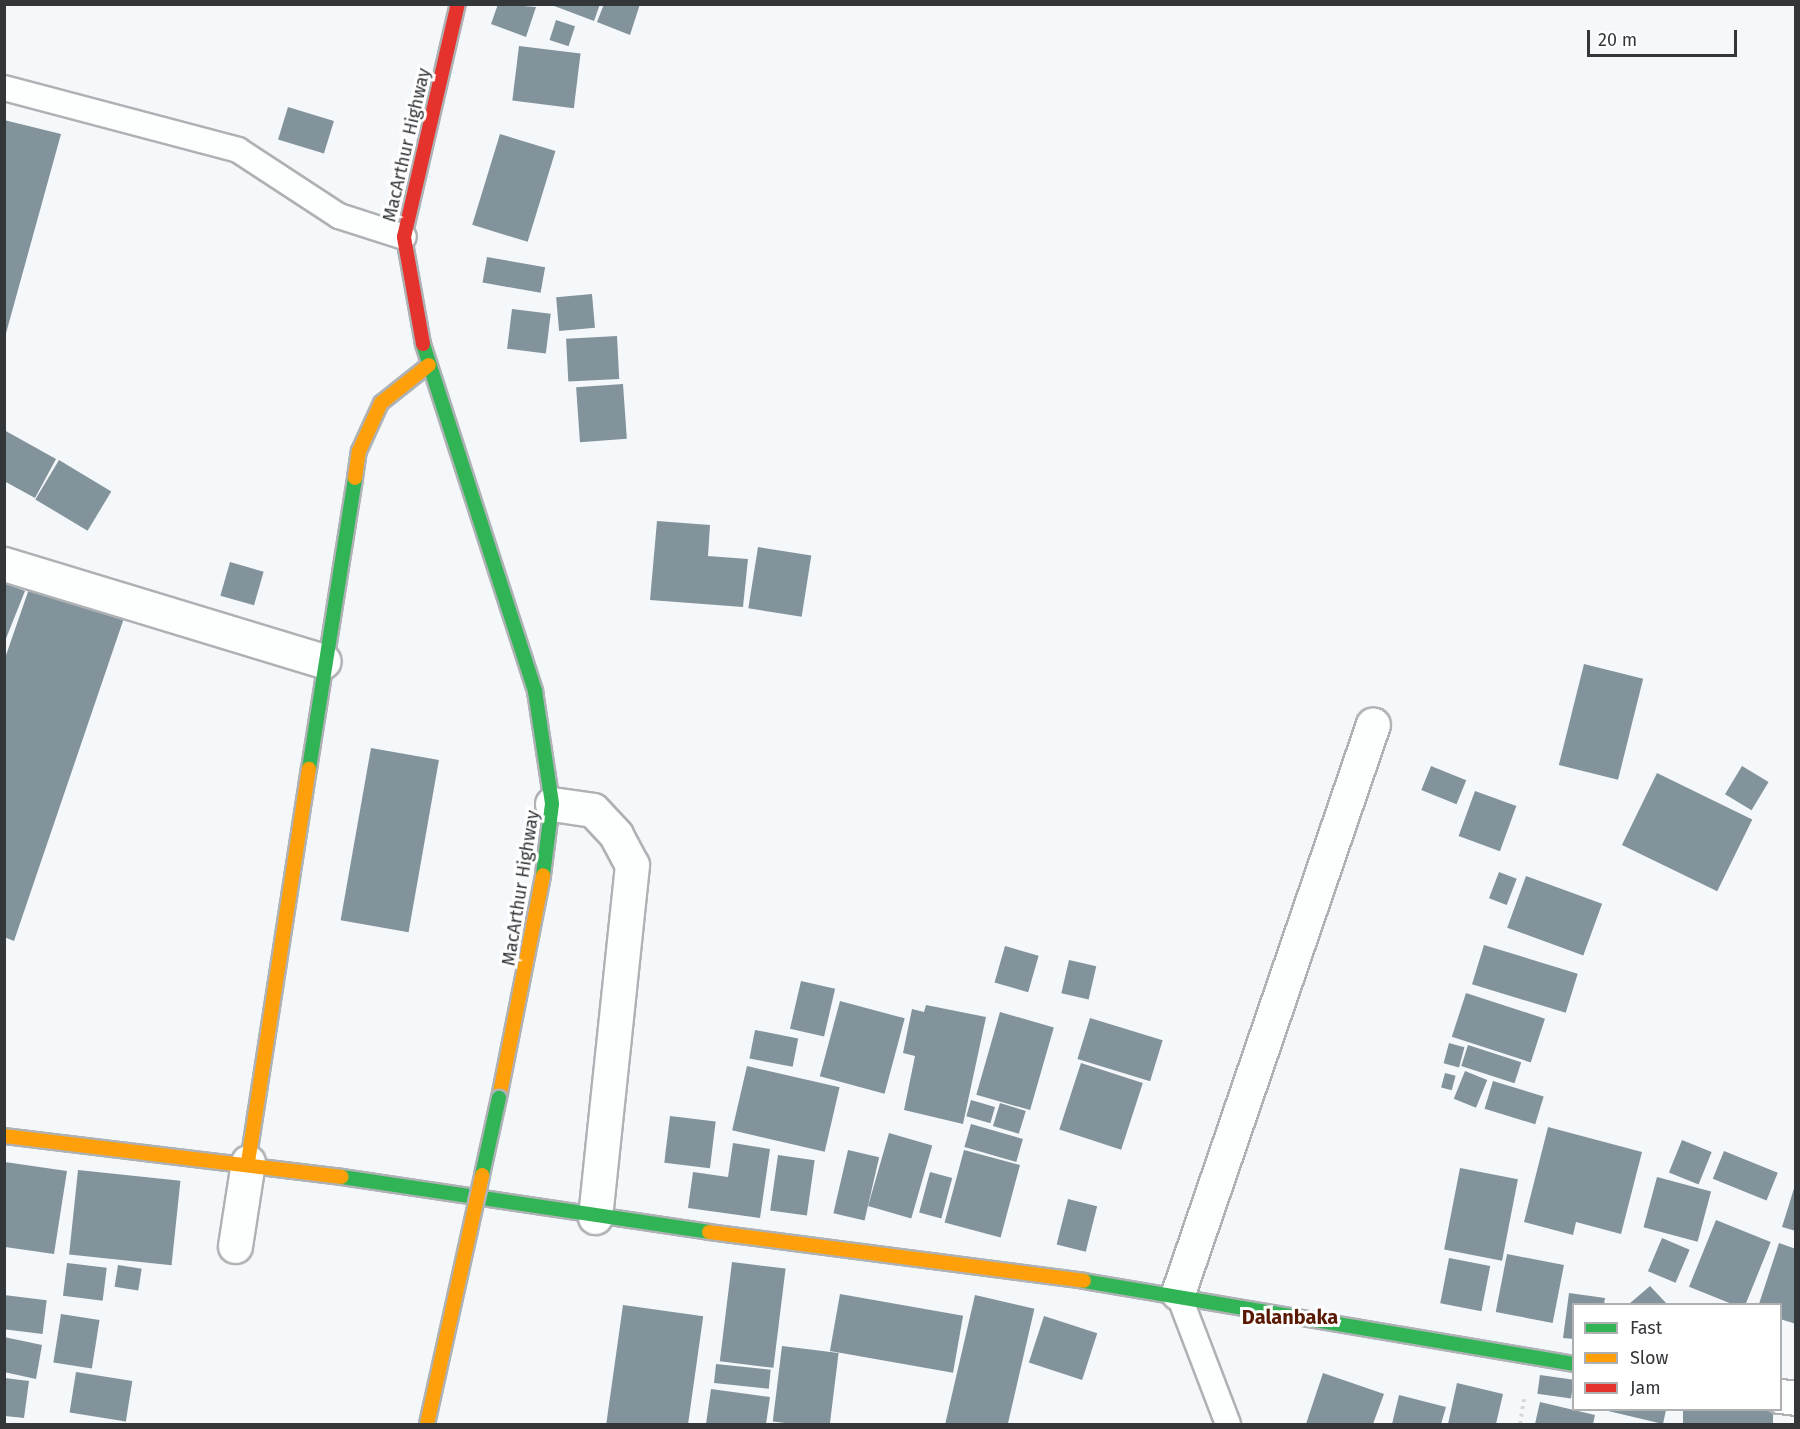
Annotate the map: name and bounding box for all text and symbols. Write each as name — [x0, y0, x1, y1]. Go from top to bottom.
scale bar — [1590, 18, 1740, 56]
text: 20 m — [1598, 29, 1637, 51]
street label: MacArthur Highway — [379, 66, 435, 224]
street label: MacArthur Highway — [498, 809, 544, 967]
legend — [1572, 1303, 1782, 1411]
district label: Dalanbaka — [1242, 1305, 1338, 1329]
text: Fast — [1630, 1317, 1662, 1339]
text: Slow — [1630, 1347, 1668, 1369]
text: Jam — [1630, 1377, 1661, 1399]

